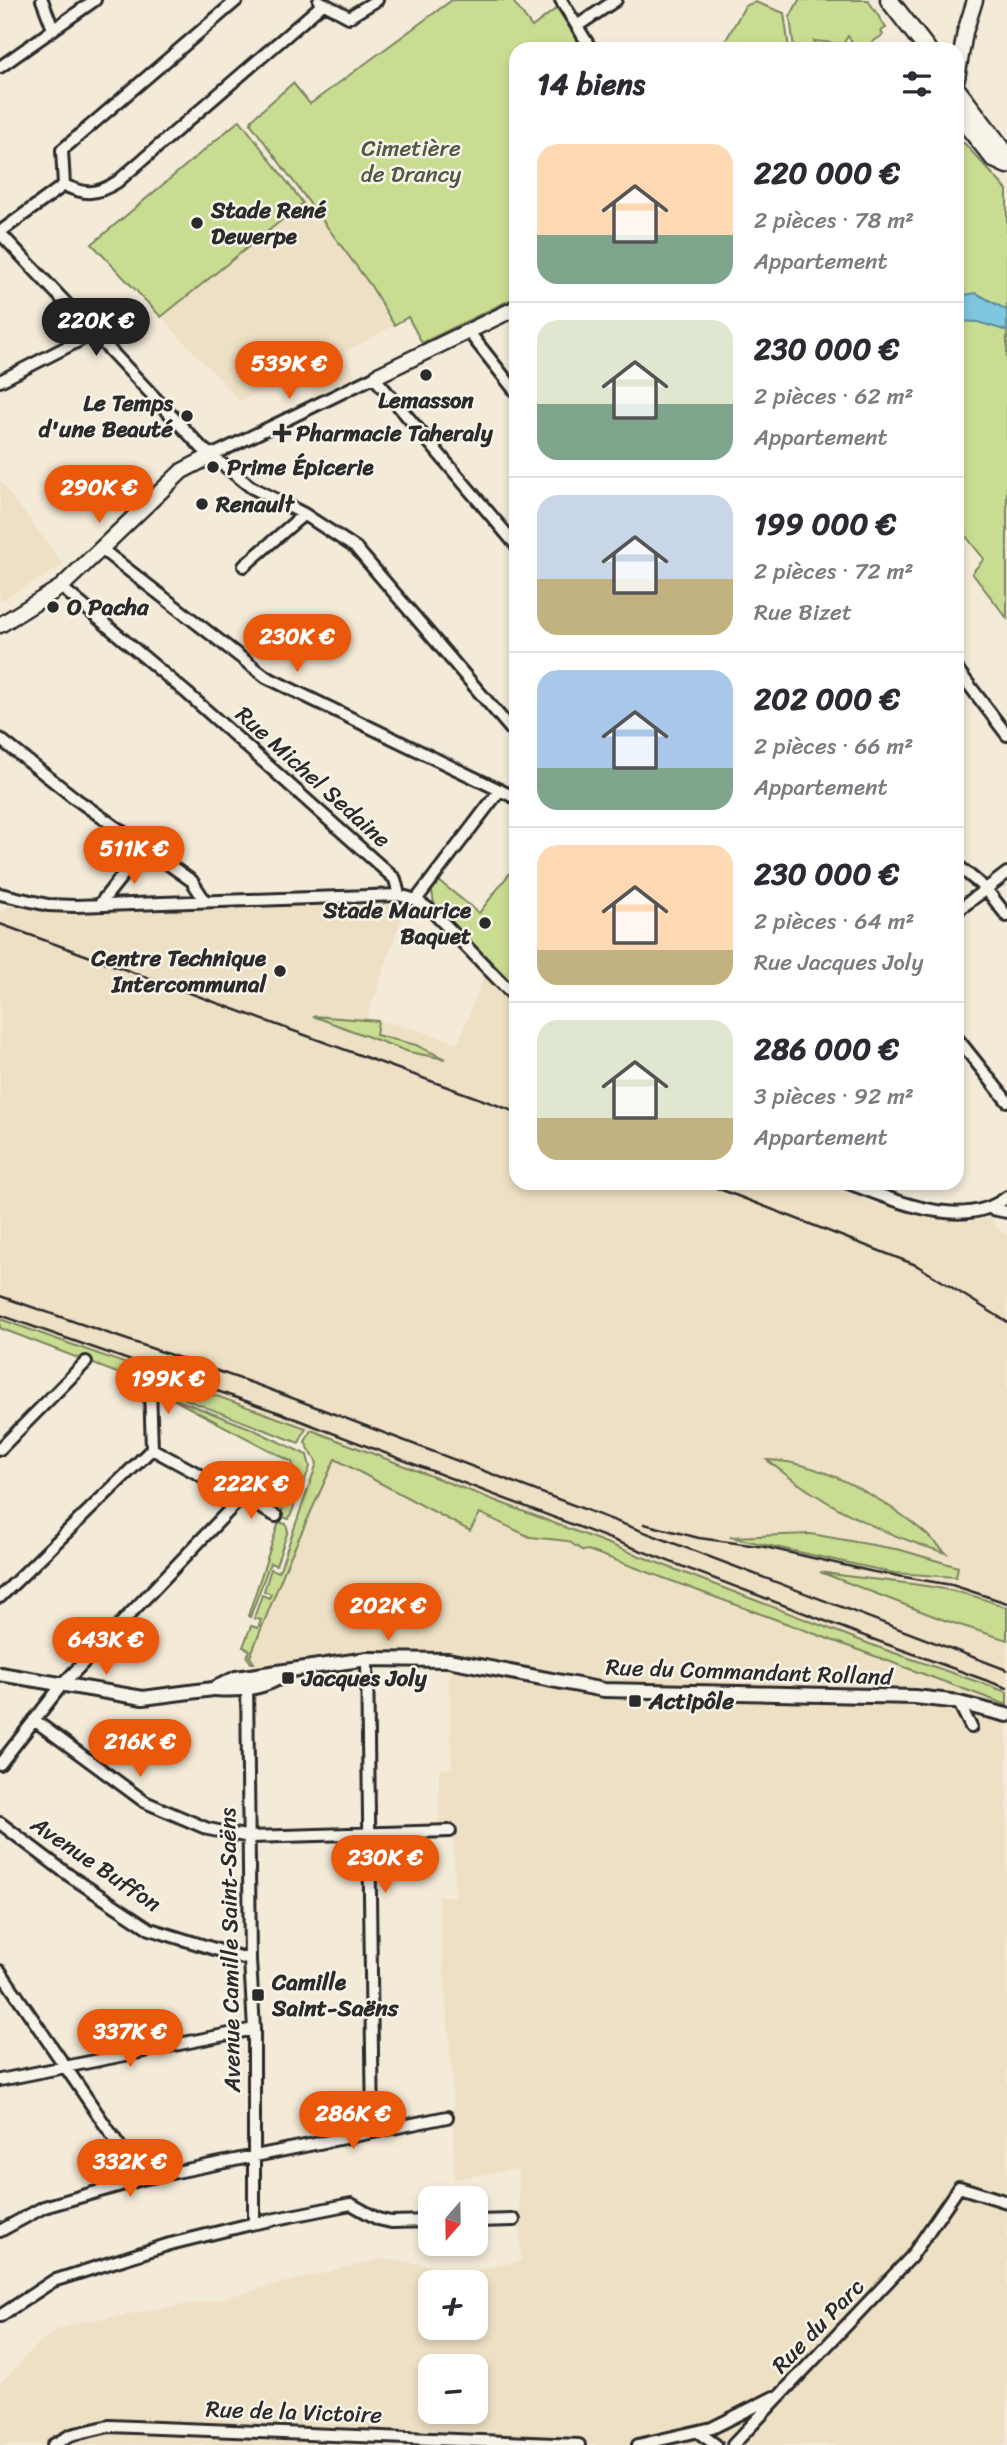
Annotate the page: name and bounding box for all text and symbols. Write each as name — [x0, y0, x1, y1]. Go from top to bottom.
text: 14 biens — [537, 57, 645, 111]
icon: filters — [898, 65, 936, 103]
park label: Cimetière de Drancy — [361, 128, 461, 195]
text: 220 000 € — [754, 146, 900, 200]
icon: home — [593, 172, 677, 256]
place label: Stade René Dewerpe — [210, 190, 327, 257]
text: 2 pièces · 78 m² — [754, 200, 914, 241]
marker: Stade René Dewerpe — [189, 215, 205, 231]
text: Appartement — [754, 241, 888, 282]
pin: 220K € — [39, 298, 153, 358]
text: 220K € — [58, 300, 134, 341]
text: 230 000 € — [754, 322, 899, 376]
pin: 539K € — [232, 342, 346, 401]
text: 539K € — [251, 343, 327, 384]
icon: home — [593, 348, 677, 432]
marker: Lemasson — [418, 367, 434, 383]
text: 2 pièces · 62 m² — [754, 376, 913, 417]
place label: Lemasson — [378, 380, 474, 421]
place label: Le Temps d'une Beauté — [38, 383, 174, 450]
marker: Le Temps d'une Beauté — [179, 408, 195, 424]
place label: Pharmacie Taheraly — [296, 413, 494, 454]
text: Appartement — [754, 417, 888, 458]
marker: Pharmacie Taheraly — [274, 425, 290, 441]
place label: Prime Épicerie — [227, 447, 375, 488]
marker: Prime Épicerie — [205, 459, 221, 475]
pin: 290K € — [42, 466, 156, 525]
text: 290K € — [60, 467, 138, 508]
place label: Renault — [215, 484, 296, 525]
marker: Renault — [194, 496, 210, 512]
text: 199 000 € — [754, 497, 896, 551]
icon: home — [593, 523, 677, 607]
text: 2 pièces · 72 m² — [754, 551, 914, 592]
place label: O Pacha — [67, 587, 150, 628]
text: Rue Bizet — [754, 592, 852, 633]
marker: O Pacha — [45, 599, 61, 615]
pin: 230K € — [240, 614, 354, 674]
text: 230K € — [259, 616, 335, 657]
text: 202 000 € — [754, 672, 900, 726]
street label: Rue Michel Sedaine — [226, 695, 401, 859]
icon: home — [593, 698, 677, 782]
text: 2 pièces · 66 m² — [754, 726, 913, 767]
text: Appartement — [754, 767, 888, 808]
pin: 511K € — [77, 826, 191, 886]
text: 511K € — [99, 828, 169, 869]
text: 230 000 € — [754, 847, 899, 901]
icon: home — [593, 873, 677, 957]
place label: Stade Maurice Baquet — [322, 890, 472, 957]
text: 2 pièces · 64 m² — [754, 901, 915, 942]
marker: Stade Maurice Baquet — [477, 915, 493, 931]
place label: Centre Technique Intercommunal — [90, 938, 267, 1005]
text: Rue Jacques Joly — [754, 942, 923, 983]
marker: Centre Technique Intercommunal — [272, 963, 288, 979]
text: 286 000 € — [754, 1022, 899, 1076]
icon: home — [593, 1048, 677, 1132]
text: 3 pièces · 92 m² — [754, 1076, 914, 1117]
text: Appartement — [754, 1117, 888, 1158]
pin: 199K € — [111, 1356, 225, 1416]
text: 199K € — [131, 1358, 205, 1399]
pin: 222K € — [194, 1462, 308, 1521]
text: 222K € — [213, 1463, 289, 1504]
pin: 202K € — [331, 1584, 445, 1643]
text: 202K € — [350, 1585, 426, 1626]
pin: 643K € — [49, 1618, 163, 1677]
text: 643K € — [68, 1619, 144, 1660]
street label: Rue du Commandant Rolland — [605, 1647, 895, 1698]
place label: Jacques Joly — [300, 1658, 428, 1699]
marker: Jacques Joly — [280, 1670, 296, 1686]
place label: Actipôle — [648, 1681, 734, 1722]
marker: Actipôle — [627, 1693, 643, 1709]
pin: 216K € — [83, 1720, 197, 1779]
text: 216K € — [104, 1721, 176, 1762]
street label: Avenue Buffon — [21, 1804, 170, 1923]
street label: Avenue Camille Saint-Saëns — [207, 1807, 253, 2094]
pin: 230K € — [328, 1836, 442, 1895]
text: 230K € — [347, 1837, 423, 1878]
place label: Camille Saint-Saëns — [271, 1962, 400, 2029]
marker: Camille Saint-Saëns — [250, 1987, 266, 2003]
pin: 337K € — [73, 2010, 187, 2069]
text: 337K € — [93, 2011, 167, 2052]
pin: 286K € — [296, 2092, 410, 2151]
text: 286K € — [315, 2093, 391, 2134]
pin: 332K € — [73, 2140, 187, 2199]
text: 332K € — [93, 2141, 167, 2182]
north arrow — [418, 2186, 488, 2256]
map controls — [418, 2186, 488, 2424]
street label: Rue du Parc — [761, 2268, 875, 2384]
button: + — [418, 2270, 488, 2340]
button: − — [418, 2354, 488, 2424]
street label: Rue de la Victoire — [205, 2388, 383, 2436]

